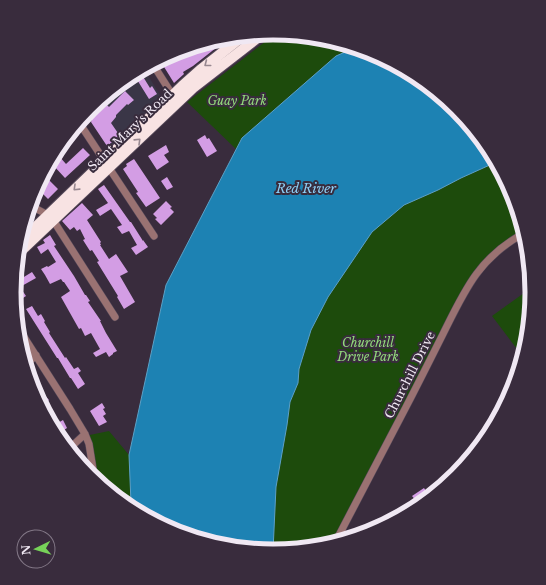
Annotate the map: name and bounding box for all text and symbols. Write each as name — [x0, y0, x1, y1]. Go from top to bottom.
one-way arrow — [205, 59, 212, 66]
street label: Saint Mary's Road — [84, 86, 175, 174]
park label: Guay Park — [207, 93, 267, 108]
one-way arrow — [133, 139, 140, 146]
water label: Red River — [275, 180, 337, 197]
one-way arrow — [73, 183, 81, 190]
street label: Churchill Drive — [381, 329, 438, 421]
park label: Churchill Drive Park — [336, 335, 399, 364]
north arrow — [16, 529, 56, 569]
text: N — [19, 543, 33, 556]

